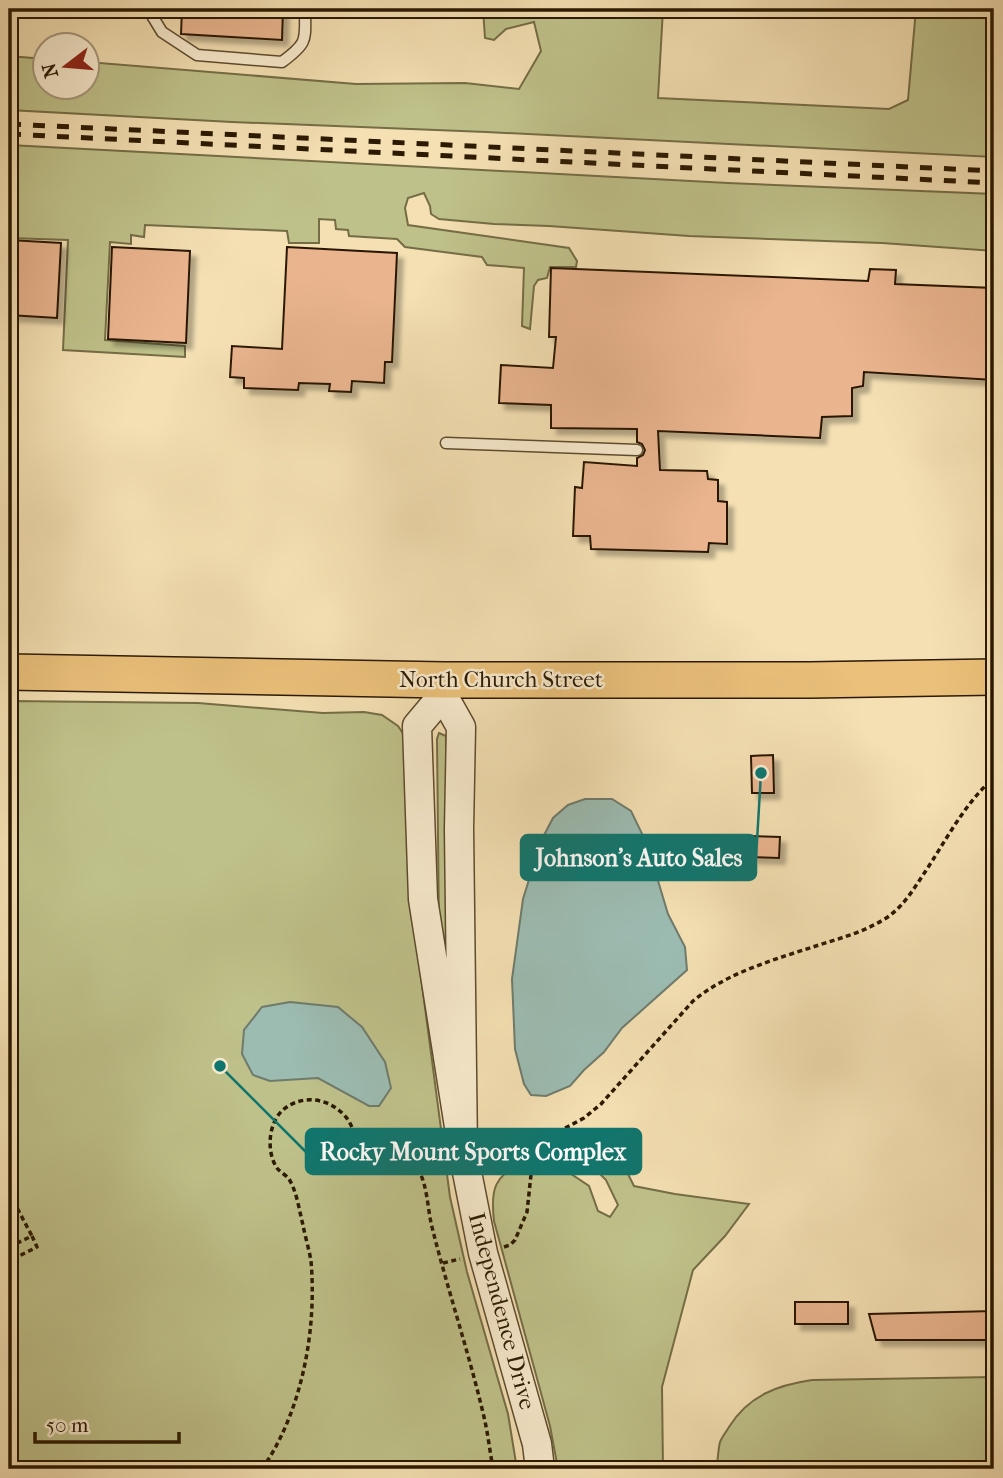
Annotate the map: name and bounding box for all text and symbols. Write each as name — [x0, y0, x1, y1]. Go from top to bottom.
north arrow — [32, 32, 102, 102]
text: N — [38, 60, 63, 80]
street label: North Church Street — [399, 666, 603, 693]
callout: Johnson's Auto Sales — [521, 835, 756, 880]
text: Johnson's Auto Sales — [534, 844, 743, 872]
callout: Rocky Mount Sports Complex — [306, 1129, 641, 1174]
text: Rocky Mount Sports Complex — [320, 1138, 627, 1166]
street label: Independence Drive — [463, 1209, 541, 1413]
scale bar — [35, 1401, 178, 1445]
text: 50 m — [46, 1413, 89, 1437]

